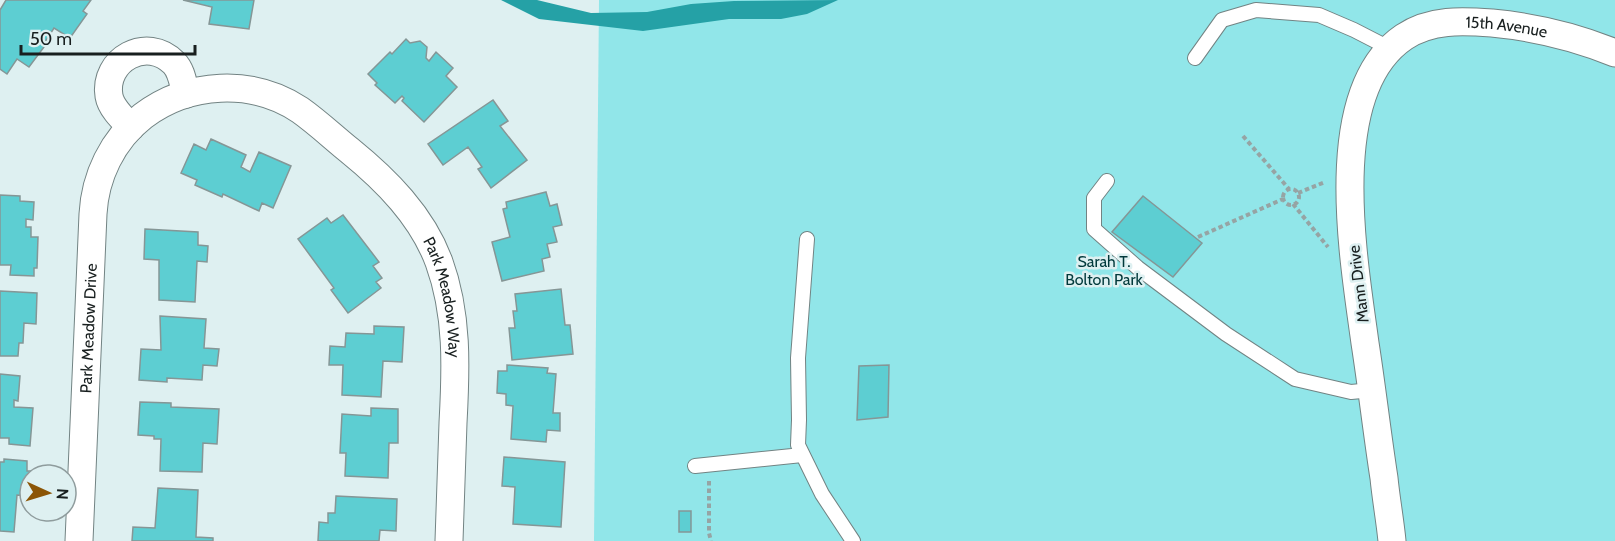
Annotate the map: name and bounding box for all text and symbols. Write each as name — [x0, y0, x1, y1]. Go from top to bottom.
street label: 15th Avenue — [1465, 13, 1549, 42]
scale bar — [21, 18, 195, 56]
text: 50 m — [30, 28, 72, 50]
street label: Park Meadow Way — [419, 234, 464, 358]
street label: Mann Drive — [1344, 244, 1373, 324]
park label: Sarah T. Bolton Park — [1065, 252, 1144, 289]
street label: Park Meadow Drive — [76, 263, 101, 394]
north arrow — [18, 463, 78, 523]
text: N — [53, 488, 72, 500]

